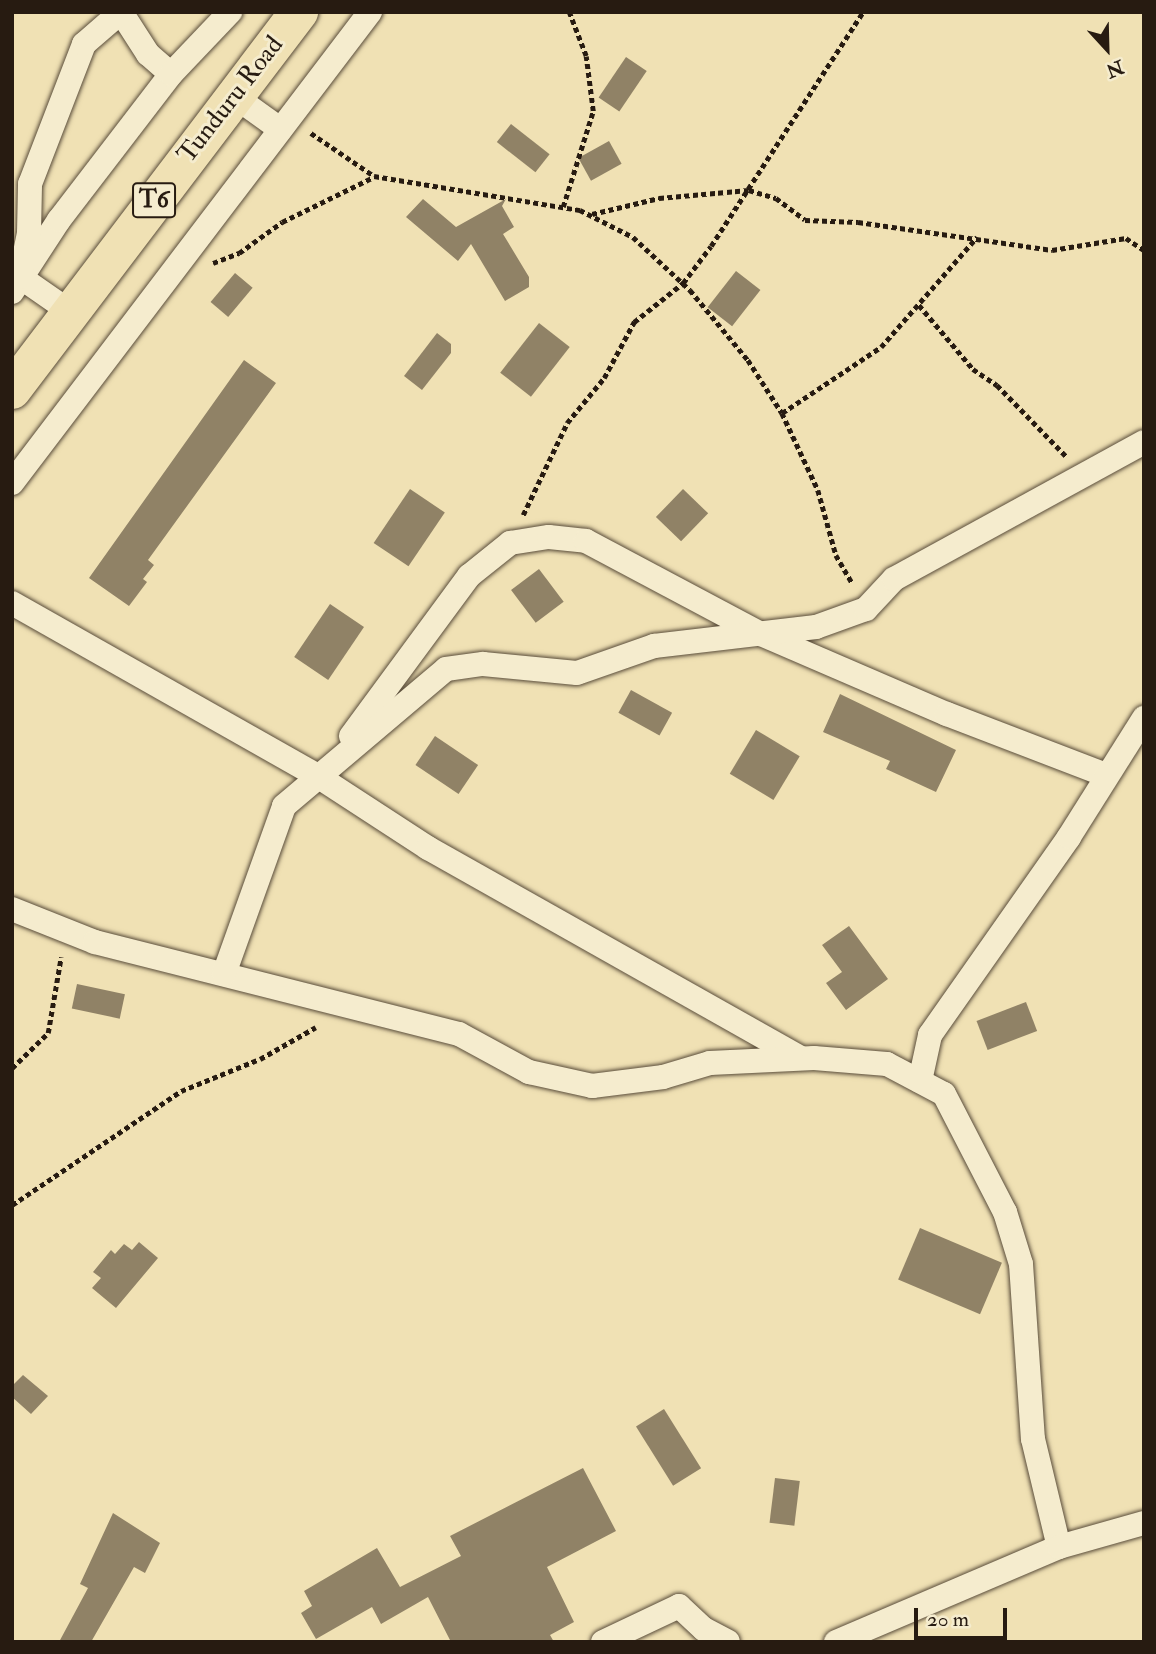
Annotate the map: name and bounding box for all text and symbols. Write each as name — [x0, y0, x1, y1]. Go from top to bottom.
north arrow — [1072, 14, 1142, 84]
street label: Tunduru Road — [172, 30, 290, 170]
text: N — [1102, 54, 1127, 83]
road number: T6 — [131, 180, 177, 220]
scale bar — [918, 1594, 1011, 1638]
text: 20 m — [927, 1606, 969, 1633]

